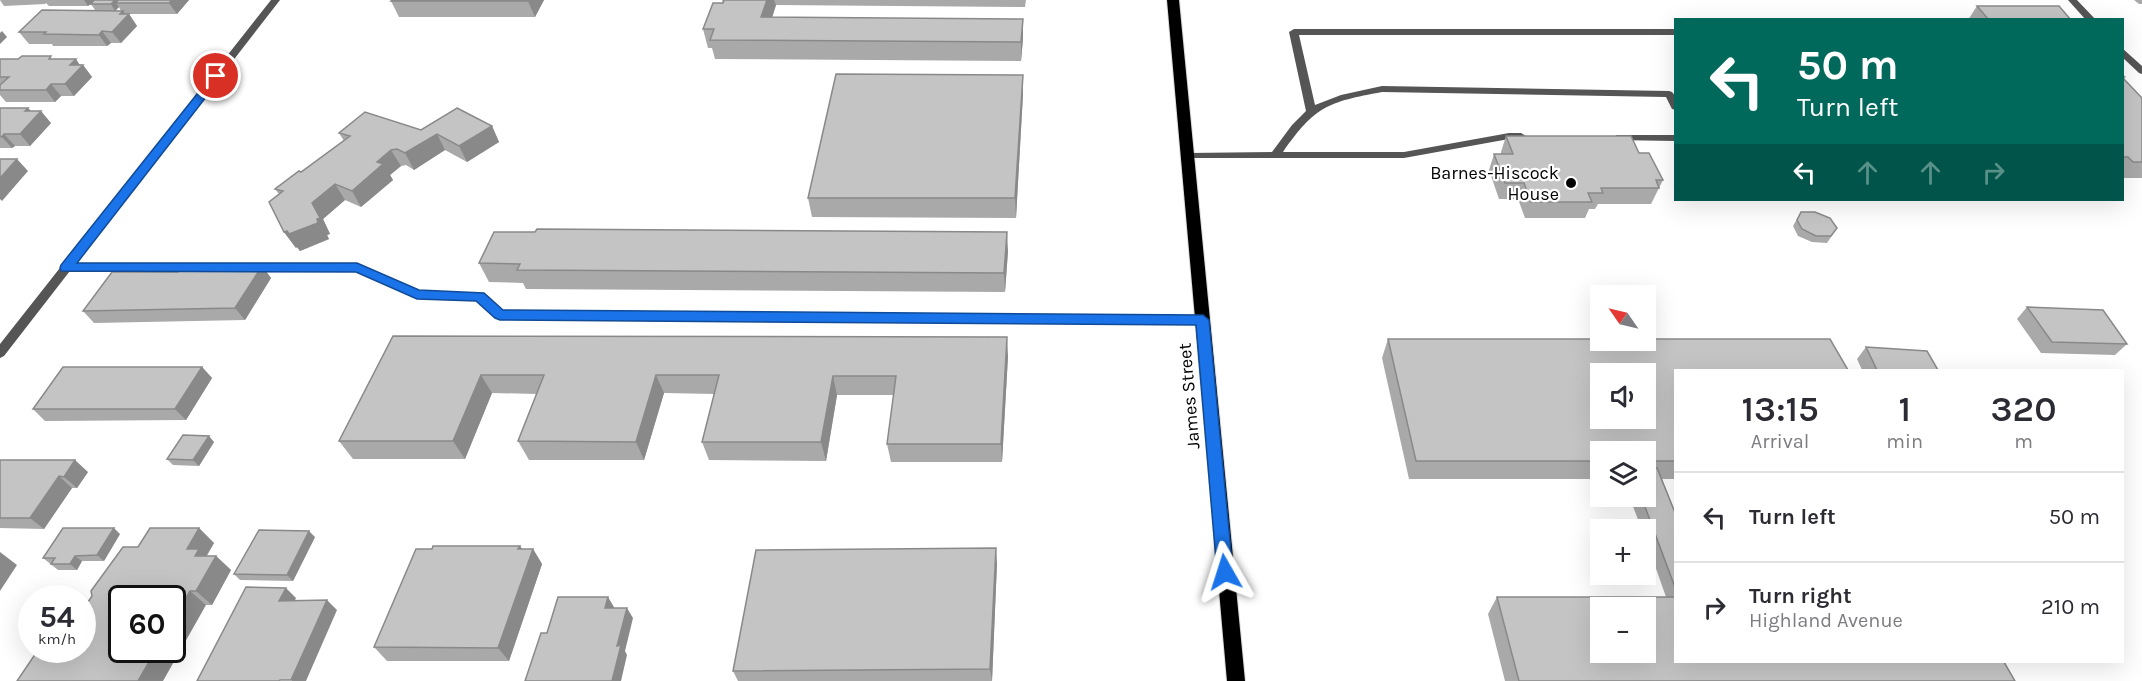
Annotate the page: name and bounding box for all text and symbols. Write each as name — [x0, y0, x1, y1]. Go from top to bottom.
text: 50 m — [1797, 40, 1899, 90]
icon: left — [1698, 42, 1776, 120]
pin — [190, 50, 241, 101]
icon: arrive — [199, 59, 232, 92]
text: Turn left — [1797, 91, 1898, 123]
icon: left — [1788, 156, 1821, 189]
icon: ahead — [1851, 156, 1884, 189]
icon: ahead — [1914, 156, 1947, 189]
icon: right — [1977, 156, 2010, 189]
place label: Barnes-Hiscock House — [1430, 162, 1559, 205]
marker: Barnes-Hiscock House — [1564, 176, 1578, 190]
north arrow — [1590, 285, 1656, 351]
map controls — [1590, 285, 1656, 663]
street label: James Street — [1173, 342, 1205, 450]
button: sound — [1590, 363, 1656, 429]
text: 13:15 — [1741, 388, 1819, 430]
text: 1 — [1898, 388, 1911, 430]
text: 320 — [1991, 388, 2057, 430]
text: Arrival — [1751, 430, 1809, 453]
text: min — [1886, 430, 1923, 453]
text: m — [2014, 430, 2033, 453]
button: layers — [1590, 441, 1656, 507]
icon: left — [1698, 501, 1731, 534]
text: Turn left — [1749, 504, 1836, 530]
text: 50 m — [2049, 504, 2100, 530]
button: + — [1590, 519, 1656, 585]
position arrow — [1193, 540, 1257, 604]
text: Turn right — [1749, 583, 1852, 609]
speed limit sign: 60 — [108, 585, 186, 663]
icon: right — [1698, 591, 1731, 624]
text: 210 m — [2041, 594, 2100, 620]
button: − — [1590, 597, 1656, 663]
text: 54 — [39, 599, 75, 635]
text: Highland Avenue — [1749, 609, 1903, 632]
text: km/h — [38, 630, 76, 648]

